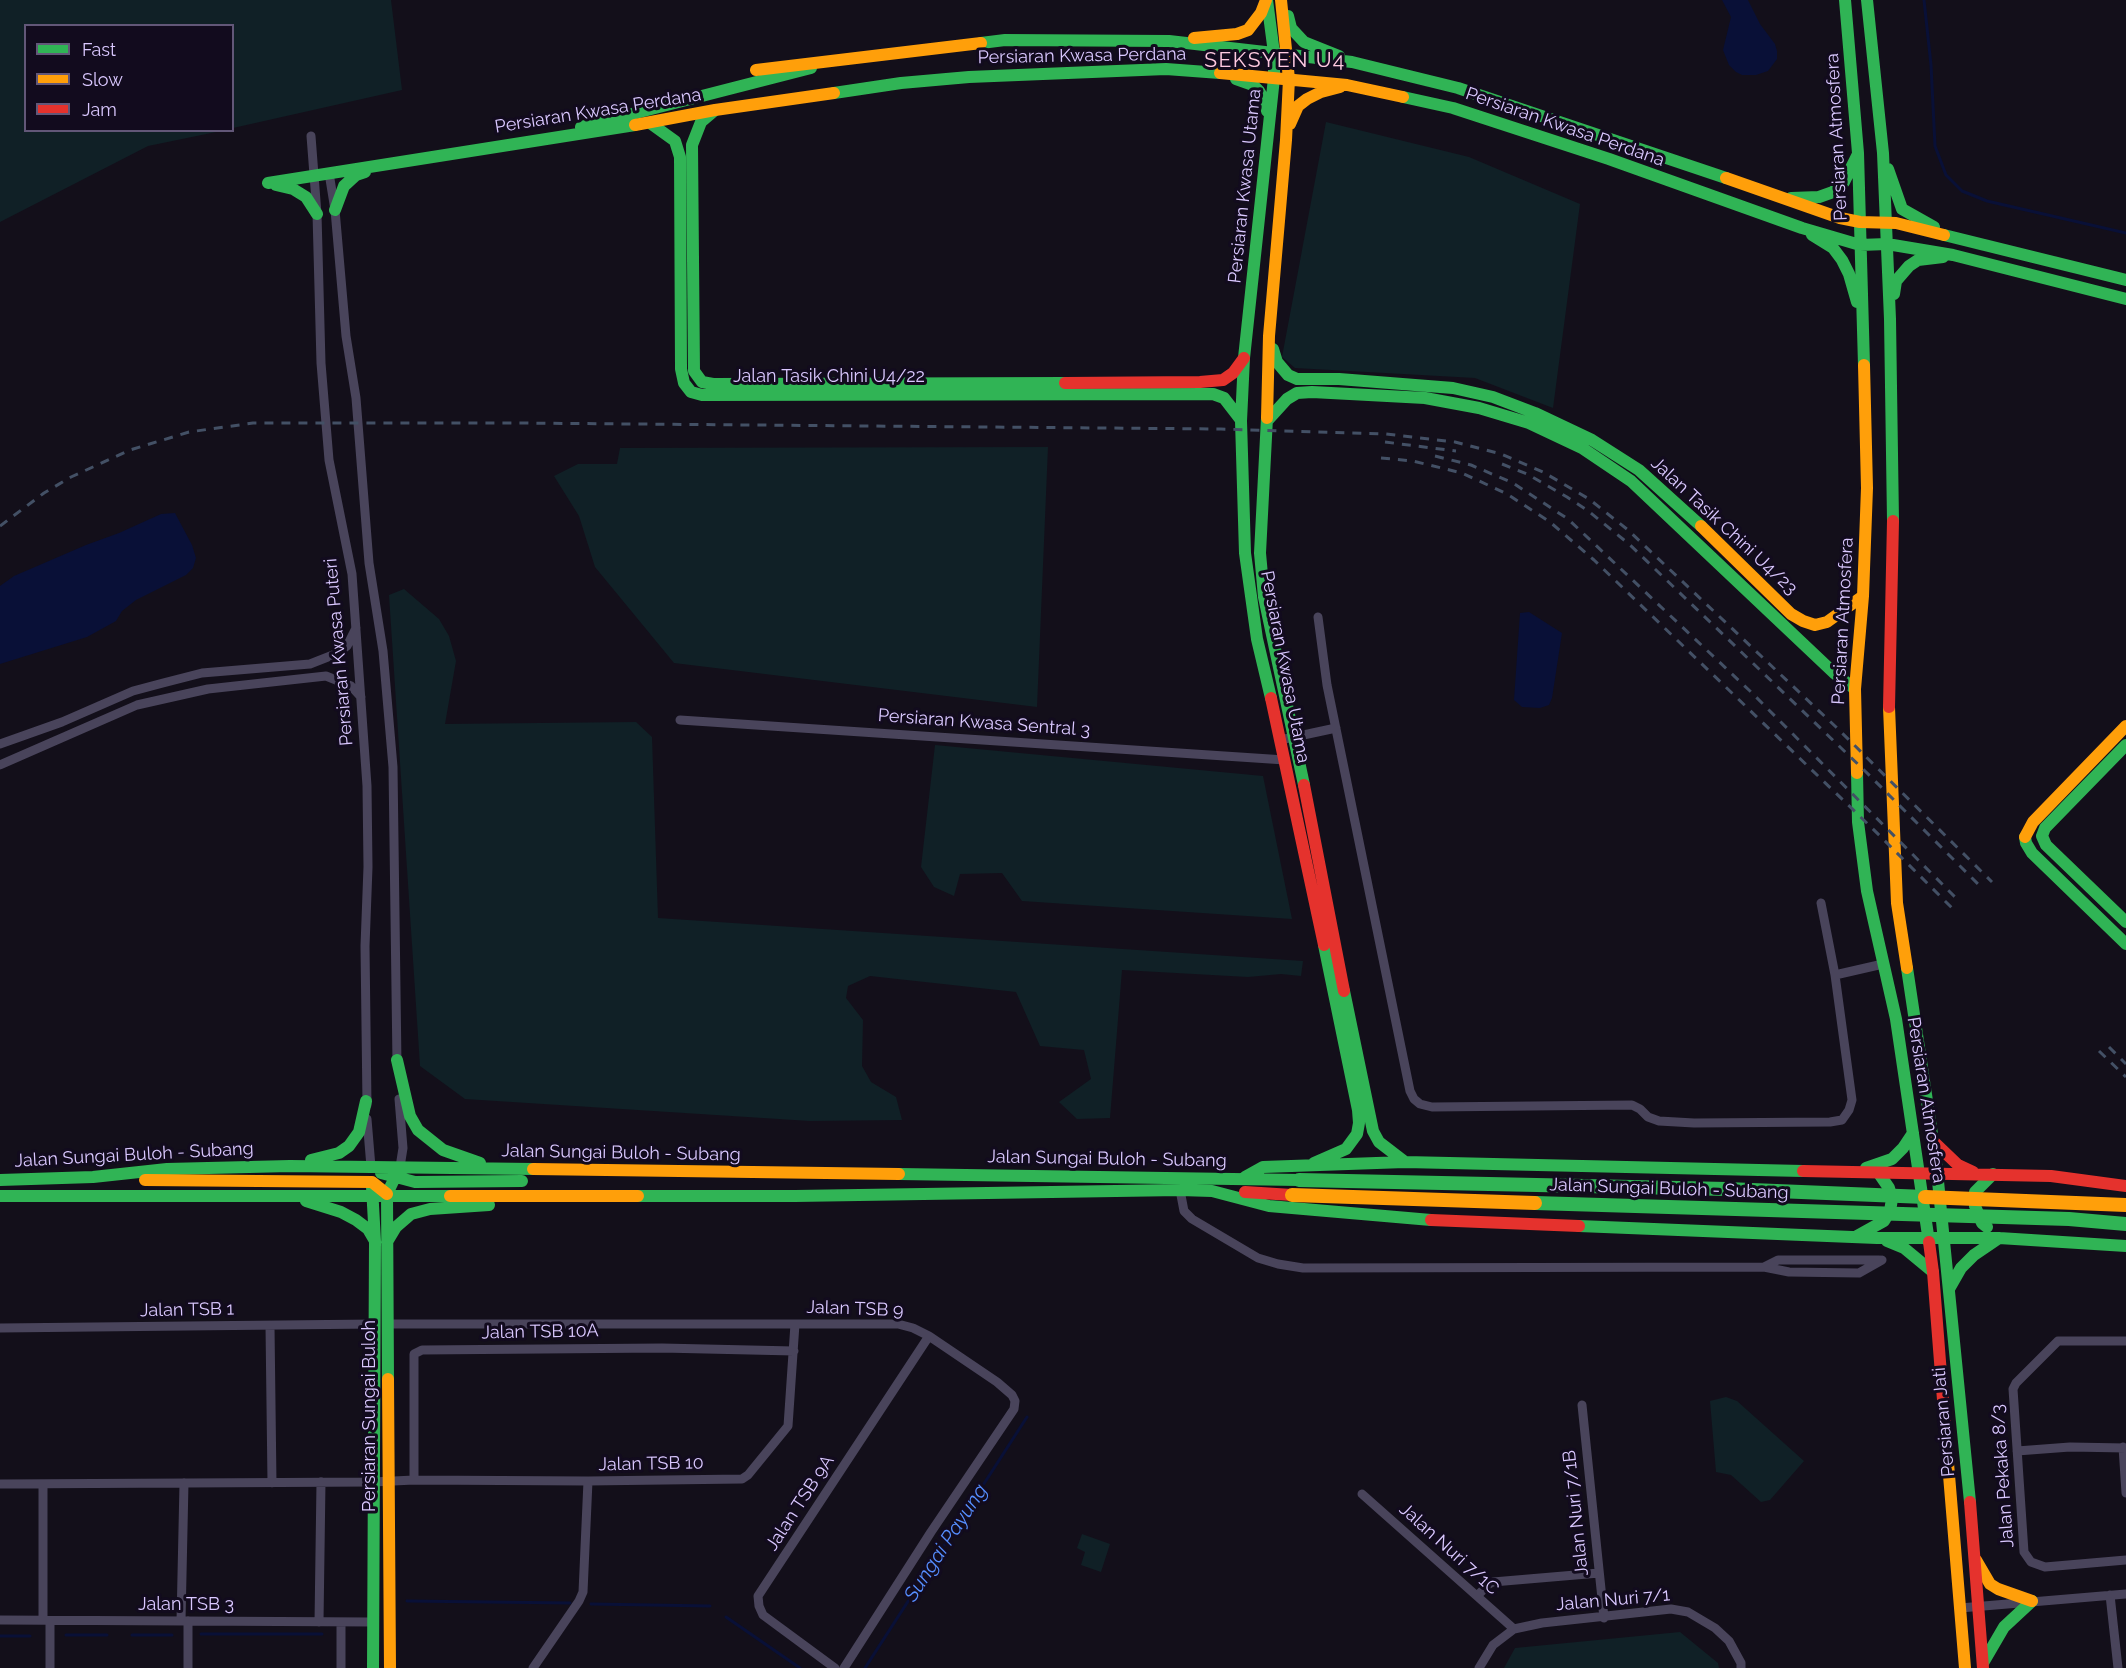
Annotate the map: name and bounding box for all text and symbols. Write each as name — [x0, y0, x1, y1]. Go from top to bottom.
legend — [24, 24, 234, 132]
text: Fast — [82, 39, 116, 60]
street label: Persiaran Kwasa Perdana — [977, 43, 1187, 69]
district label: SEKSYEN U4 — [1204, 48, 1346, 74]
street label: Persiaran Atmosfera — [1822, 53, 1852, 221]
text: Slow — [82, 69, 123, 90]
street label: Persiaran Kwasa Perdana — [1463, 83, 1667, 171]
street label: Persiaran Kwasa Perdana — [493, 84, 703, 138]
street label: Persiaran Kwasa Utama — [1224, 88, 1266, 284]
text: Jam — [82, 99, 117, 120]
street label: Jalan Tasik Chini U4/22 — [733, 366, 925, 388]
street label: Jalan Tasik Chini U4/23 — [1646, 453, 1802, 599]
street label: Persiaran Atmosfera — [1828, 537, 1858, 705]
street label: Persiaran Kwasa Puteri — [320, 557, 358, 747]
street label: Persiaran Kwasa Utama — [1256, 569, 1314, 765]
street label: Persiaran Kwasa Sentral 3 — [877, 705, 1091, 741]
street label: Persiaran Atmosfera — [1902, 1016, 1950, 1184]
street label: Jalan Sungai Buloh - Subang — [14, 1138, 254, 1172]
street label: Jalan Sungai Buloh - Subang — [501, 1140, 741, 1166]
street label: Jalan Sungai Buloh - Subang — [987, 1146, 1227, 1172]
street label: Jalan Sungai Buloh - Subang — [1549, 1174, 1789, 1204]
street label: Jalan TSB 9 — [806, 1297, 904, 1321]
street label: Jalan TSB 1 — [140, 1298, 234, 1322]
street label: Persiaran Sungai Buloh — [359, 1320, 381, 1512]
street label: Jalan TSB 10A — [481, 1320, 599, 1344]
street label: Persiaran Jati — [1928, 1366, 1960, 1478]
street label: Jalan Pekaka 8/3 — [1987, 1404, 2019, 1548]
street label: Jalan Nuri 7/1B — [1559, 1449, 1593, 1577]
street label: Jalan TSB 9A — [761, 1451, 839, 1555]
street label: Jalan TSB 10 — [598, 1452, 704, 1476]
water label: Sungai Payung — [899, 1480, 993, 1606]
street label: Jalan Nuri 7/1C — [1395, 1499, 1503, 1599]
street label: Jalan Nuri 7/1 — [1555, 1584, 1671, 1616]
street label: Jalan TSB 3 — [138, 1594, 234, 1616]

